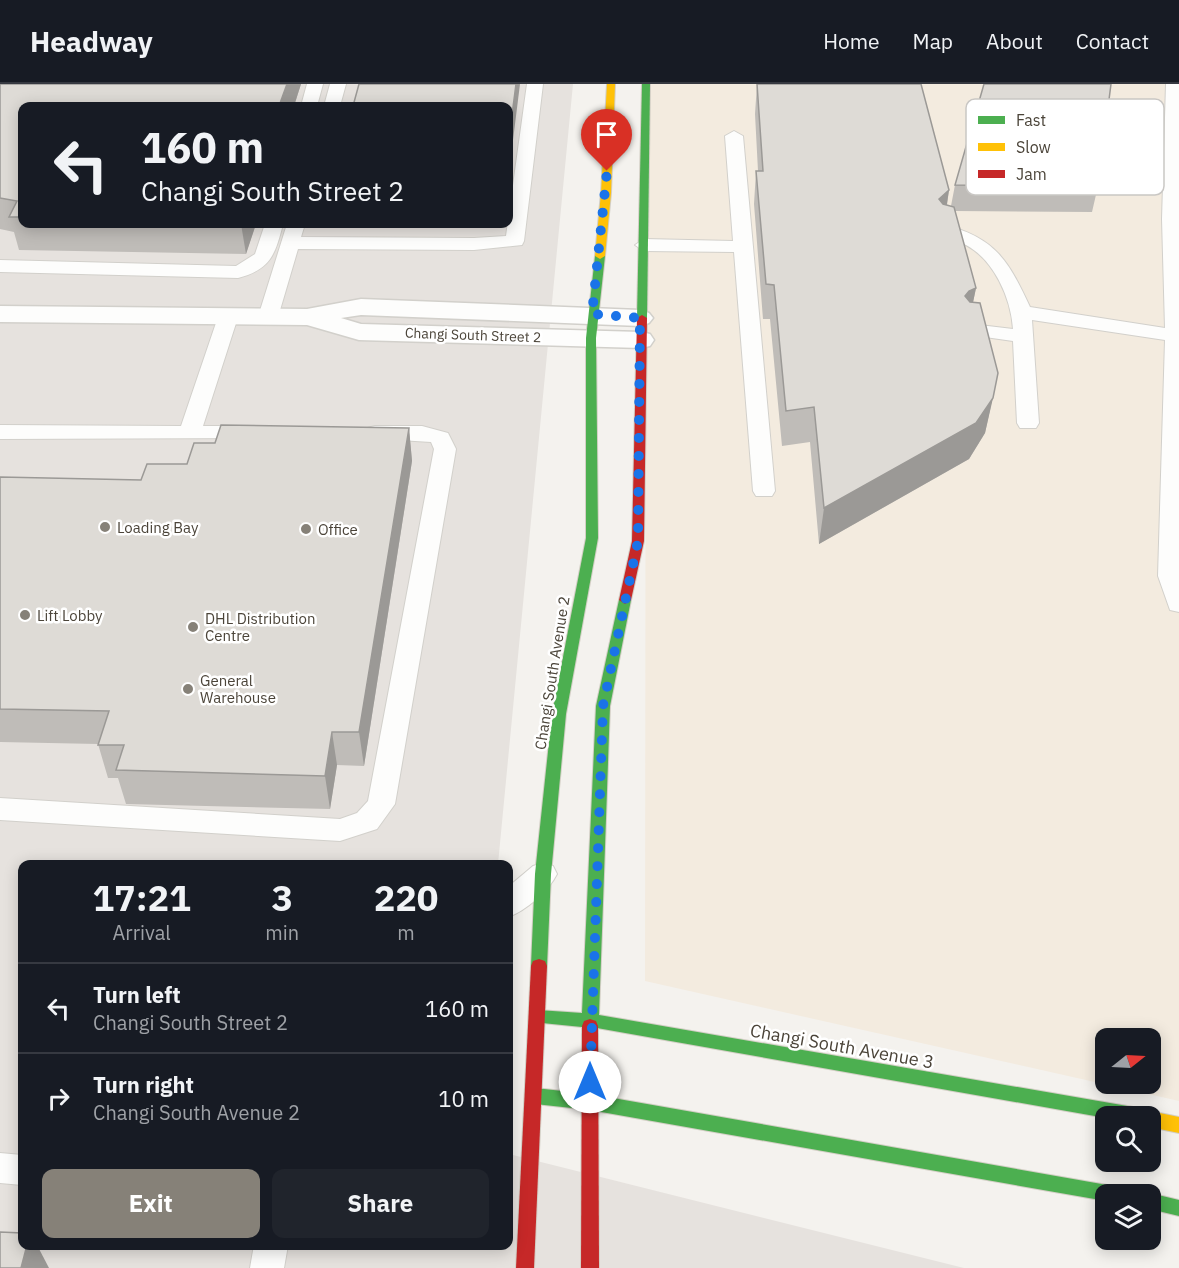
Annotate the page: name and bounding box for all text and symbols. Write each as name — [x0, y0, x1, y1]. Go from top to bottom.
text: Headway — [30, 23, 153, 60]
text: Home — [823, 27, 880, 55]
text: Map — [913, 27, 953, 55]
text: About — [986, 27, 1043, 55]
text: Contact — [1076, 27, 1149, 55]
legend — [966, 99, 1164, 195]
pin — [581, 109, 632, 171]
text: Fast — [1016, 110, 1046, 130]
icon: arrive — [590, 118, 623, 151]
text: 160 m — [141, 120, 264, 175]
icon: left — [42, 126, 120, 204]
text: Slow — [1016, 137, 1051, 157]
text: Jam — [1016, 164, 1047, 184]
text: Changi South Street 2 — [141, 173, 404, 208]
street label: Changi South Street 2 — [404, 324, 542, 346]
place label: Loading Bay — [117, 518, 199, 537]
marker: Loading Bay — [98, 520, 112, 534]
place label: Office — [318, 520, 358, 539]
marker: Office — [299, 522, 313, 536]
street label: Changi South Avenue 2 — [530, 595, 574, 751]
place label: Lift Lobby — [37, 606, 103, 625]
marker: Lift Lobby — [18, 608, 32, 622]
place label: DHL Distribution Centre — [205, 609, 315, 645]
marker: DHL Distribution Centre — [186, 620, 200, 634]
place label: General Warehouse — [200, 671, 276, 707]
marker: General Warehouse — [181, 682, 195, 696]
text: 17:21 — [93, 874, 191, 921]
text: 3 — [271, 874, 293, 921]
text: 220 — [374, 874, 438, 921]
text: Arrival — [113, 919, 171, 946]
text: min — [265, 919, 299, 946]
text: m — [397, 919, 415, 946]
text: Turn left — [93, 980, 181, 1009]
icon: left — [42, 992, 75, 1025]
text: 160 m — [425, 994, 489, 1023]
text: Changi South Street 2 — [93, 1009, 288, 1036]
street label: Changi South Avenue 3 — [748, 1019, 936, 1073]
north arrow — [1095, 1028, 1161, 1094]
map controls — [1095, 1028, 1161, 1250]
position arrow — [558, 1050, 622, 1114]
text: Turn right — [93, 1070, 194, 1099]
icon: right — [42, 1082, 75, 1115]
text: 10 m — [438, 1084, 489, 1113]
text: Changi South Avenue 2 — [93, 1099, 300, 1126]
button: search — [1095, 1106, 1161, 1172]
button: Exit — [42, 1169, 260, 1238]
button: Share — [272, 1169, 489, 1238]
button: layers — [1095, 1184, 1161, 1250]

